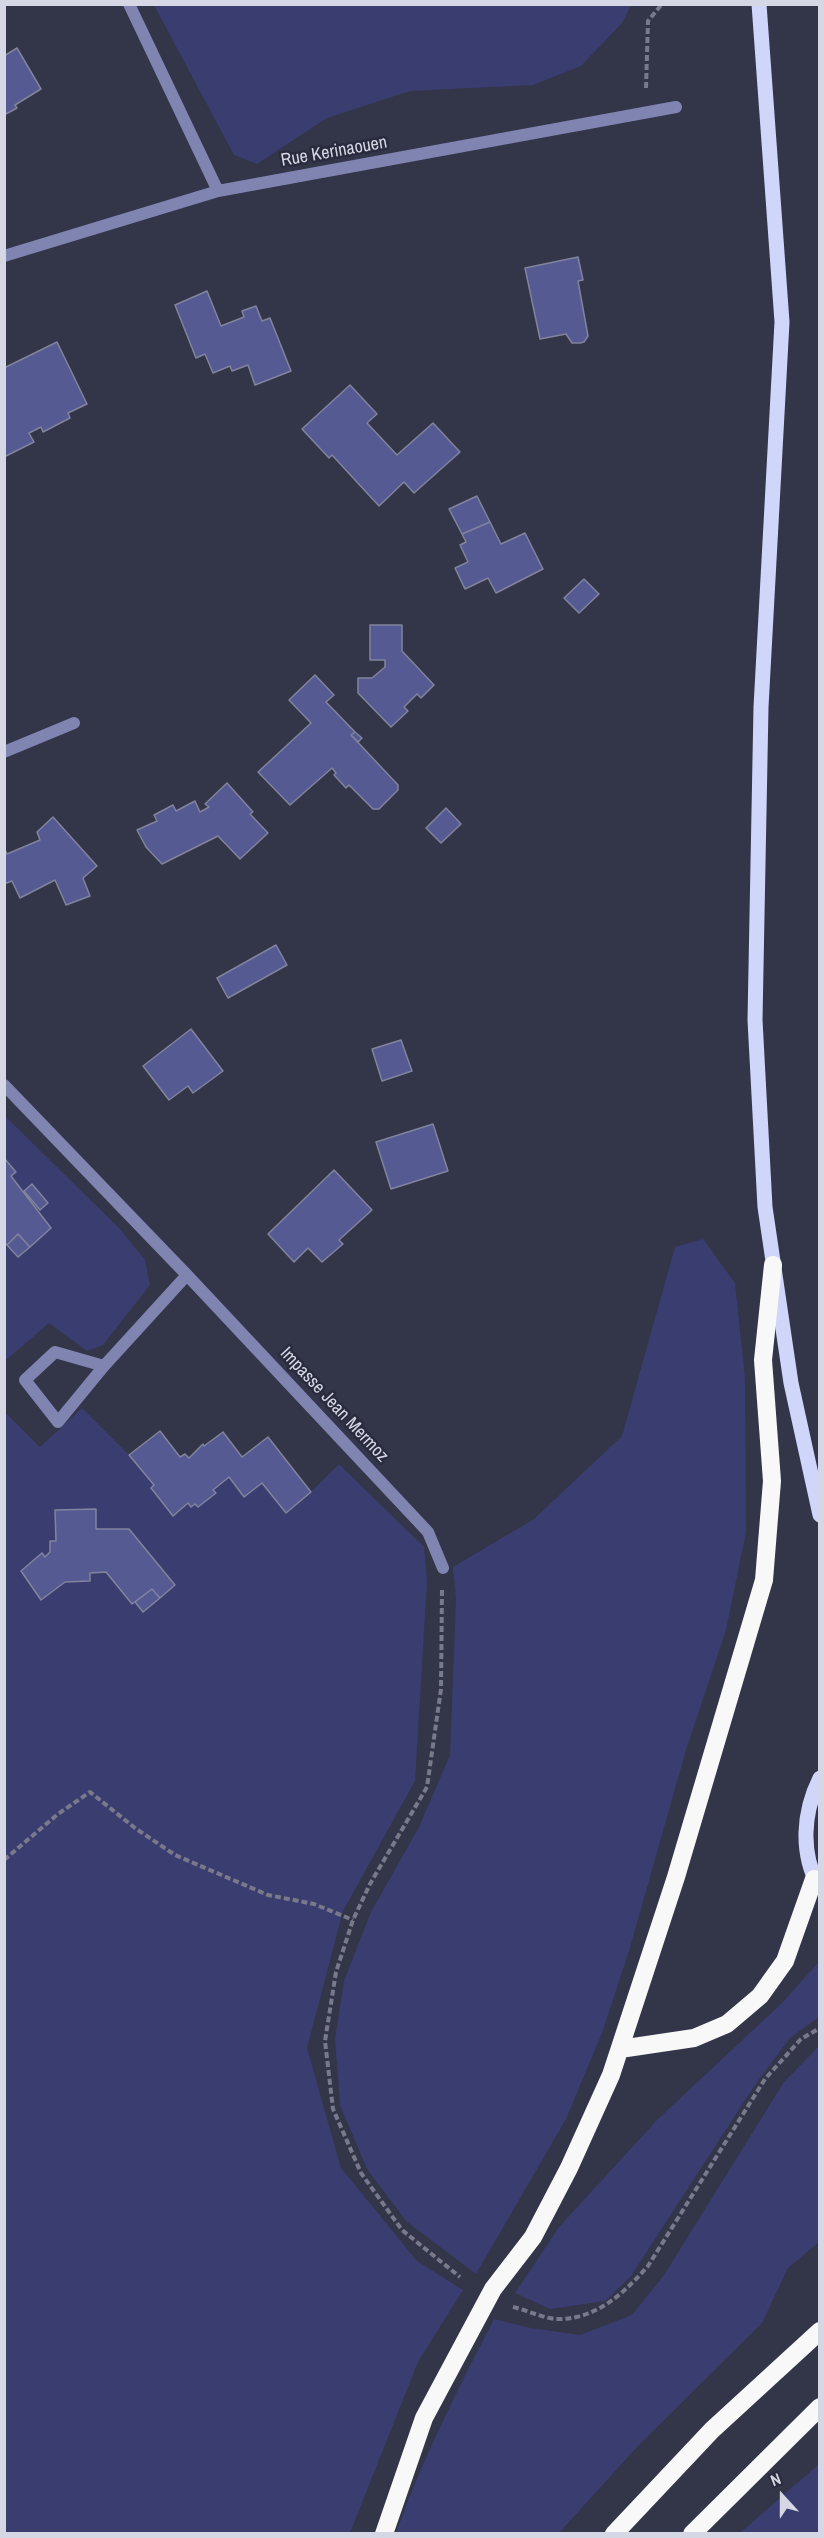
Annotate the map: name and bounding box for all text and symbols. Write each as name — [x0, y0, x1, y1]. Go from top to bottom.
street label: Rue Kerinaouen — [279, 132, 389, 172]
street label: Impasse Jean Mermoz — [275, 1343, 393, 1467]
north arrow — [752, 2466, 812, 2526]
text: N — [767, 2467, 784, 2491]

